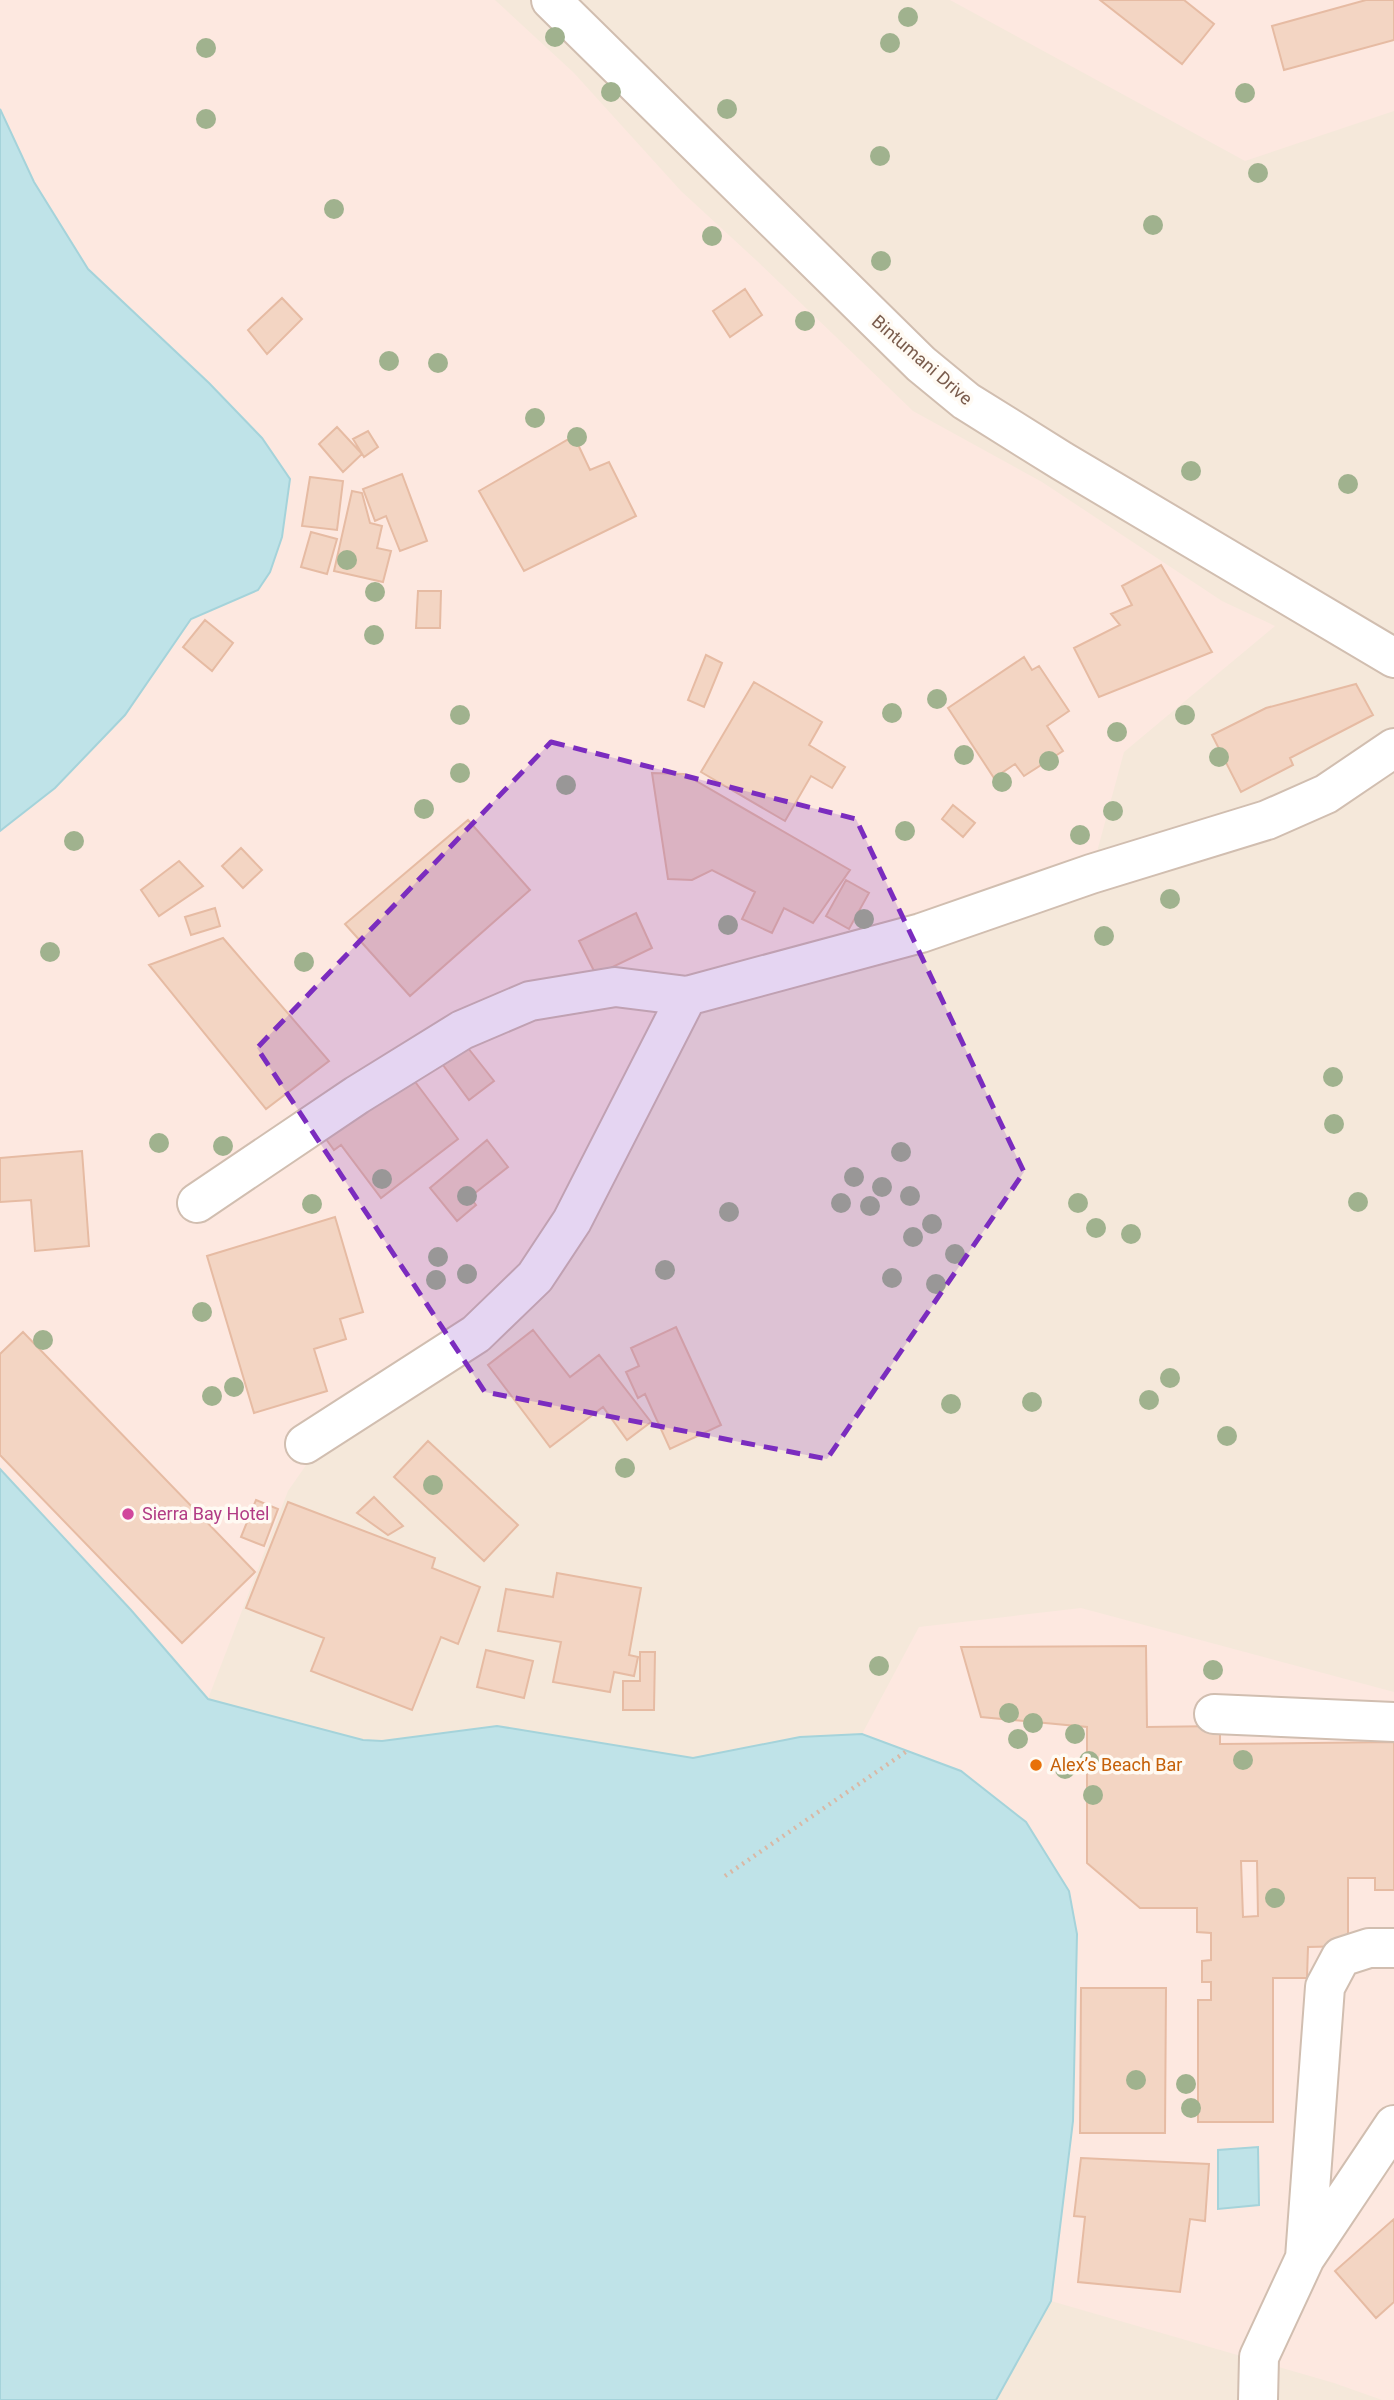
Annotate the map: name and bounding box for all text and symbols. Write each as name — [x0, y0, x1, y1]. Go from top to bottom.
street label: Bintumani Drive — [868, 310, 977, 409]
place label: Sierra Bay Hotel — [142, 1503, 270, 1524]
marker: Sierra Bay Hotel — [120, 1506, 136, 1522]
place label: Alex’s Beach Bar — [1050, 1754, 1182, 1775]
marker: Alex’s Beach Bar — [1028, 1757, 1044, 1773]

